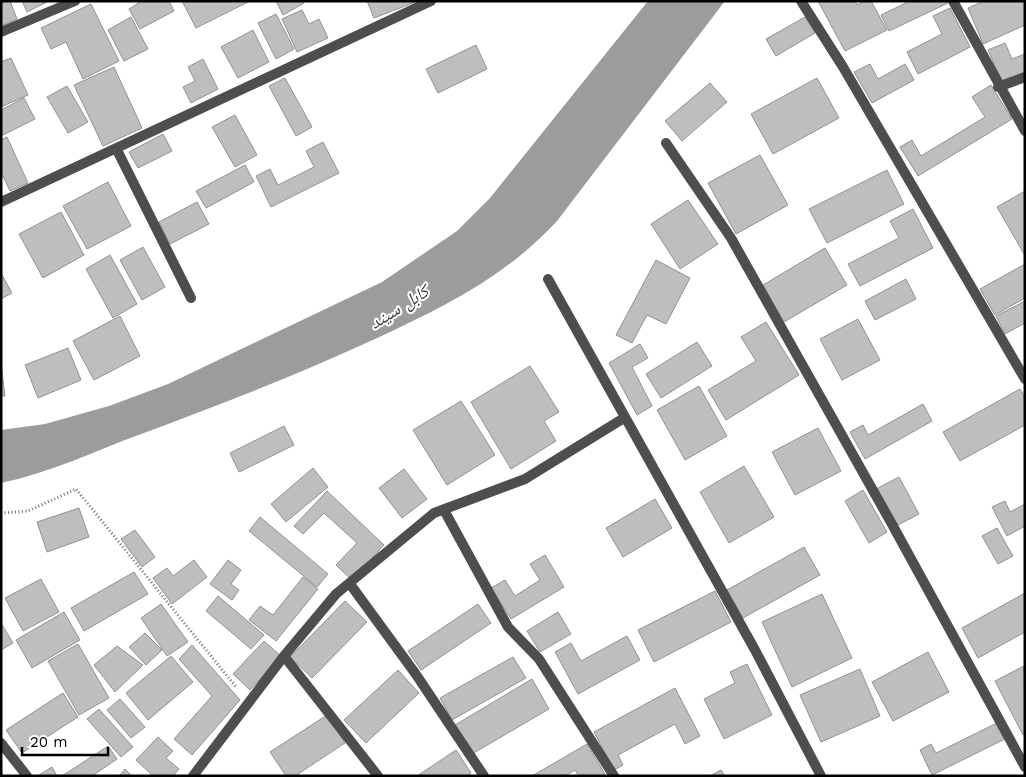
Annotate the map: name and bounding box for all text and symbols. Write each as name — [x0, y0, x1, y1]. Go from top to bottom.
water label: کابل سيند — [365, 278, 436, 334]
scale bar — [22, 724, 109, 756]
text: 20 m — [30, 733, 68, 751]

